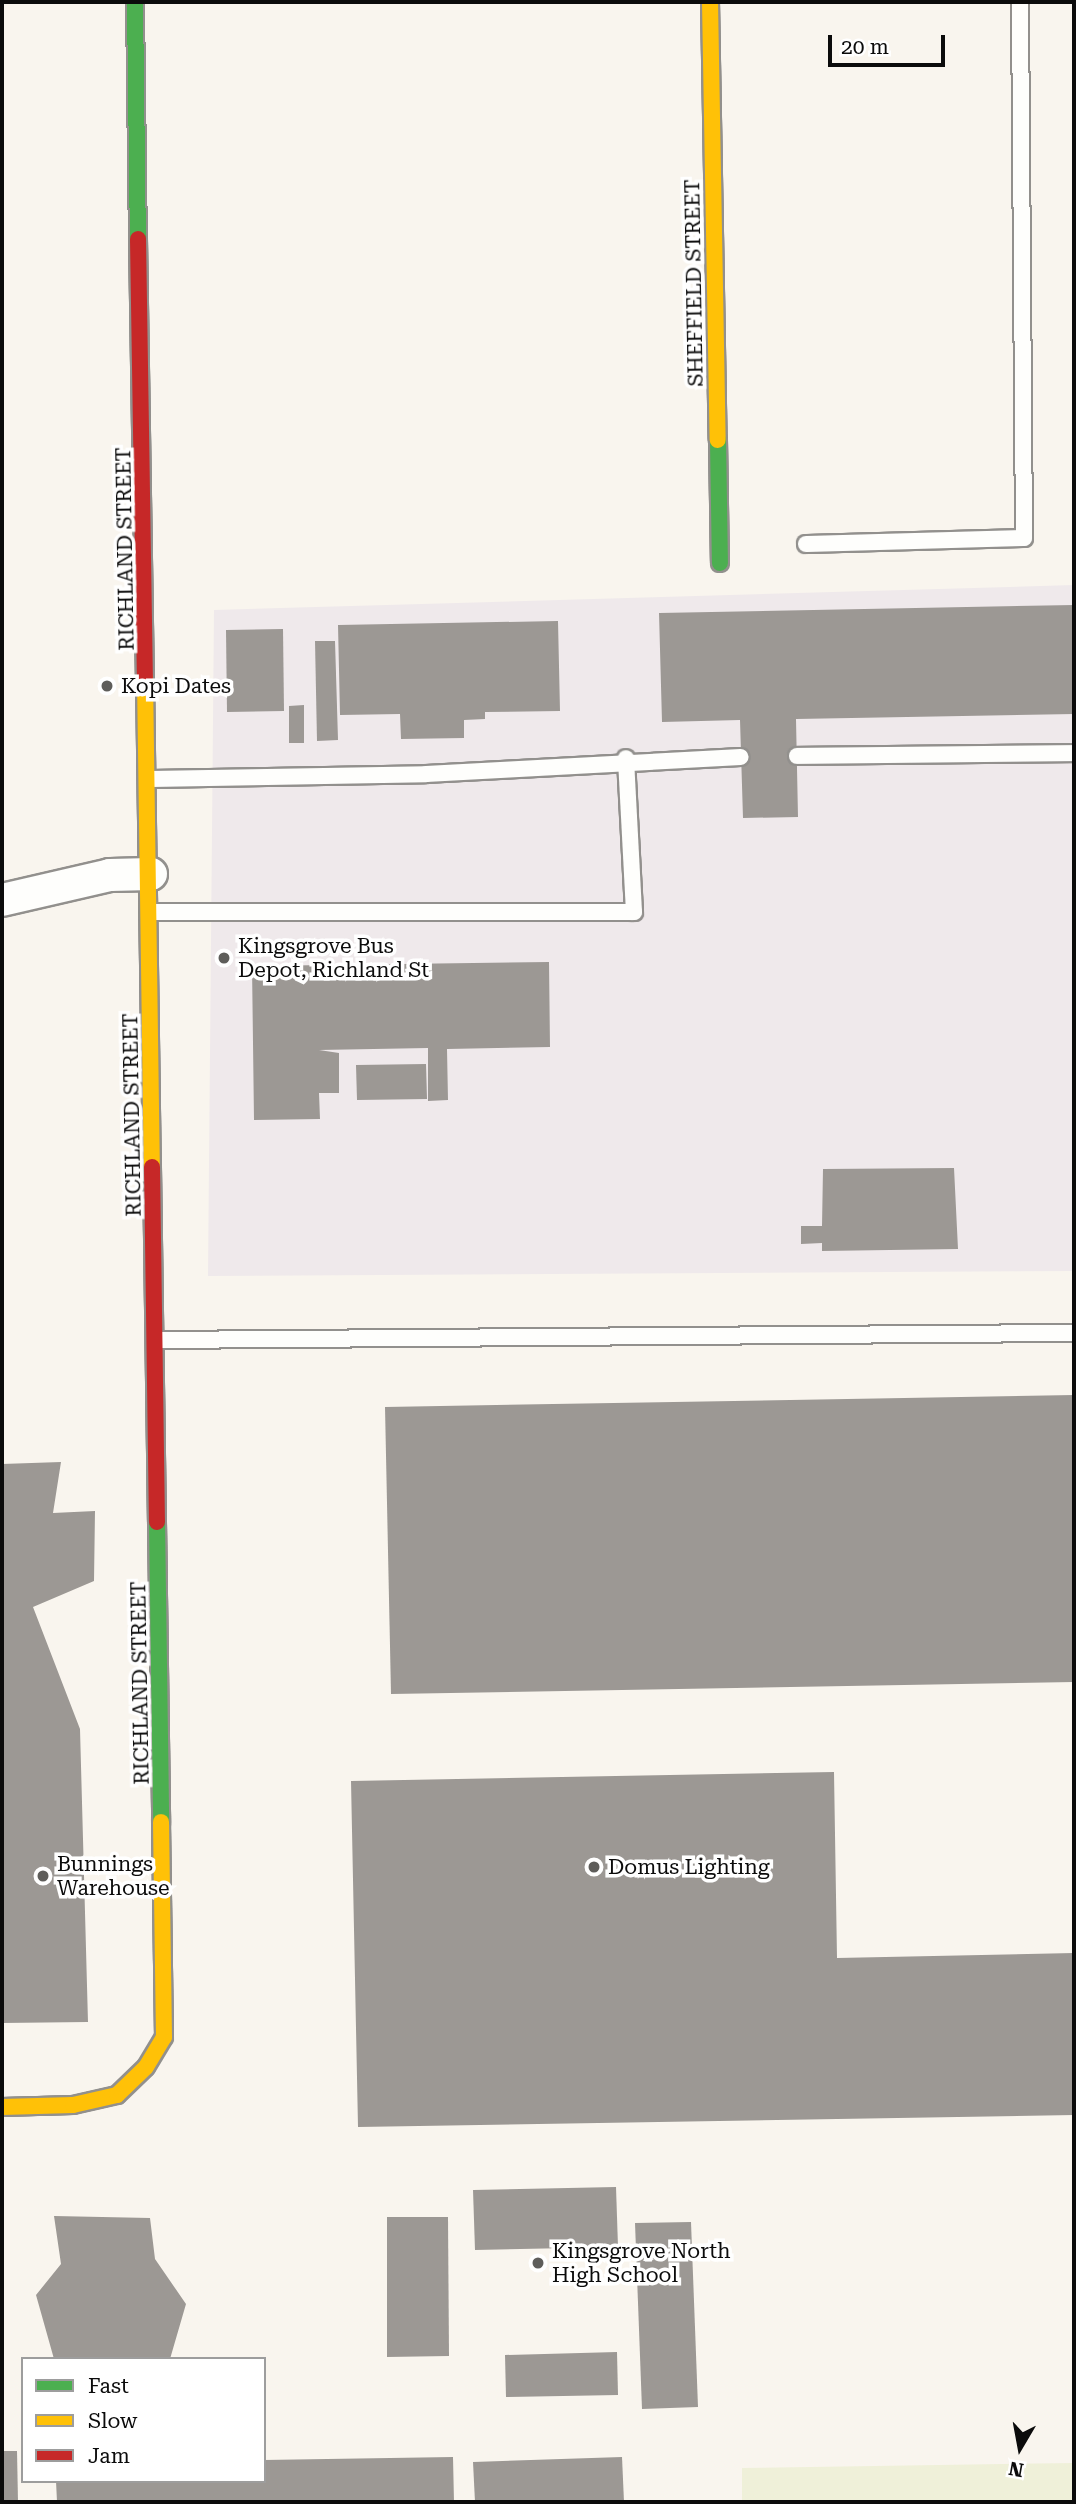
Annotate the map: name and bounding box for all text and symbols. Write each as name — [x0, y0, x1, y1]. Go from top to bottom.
scale bar — [831, 21, 948, 65]
text: 20 m — [841, 35, 889, 59]
street label: SHEFFIELD STREET — [680, 179, 708, 387]
street label: RICHLAND STREET — [111, 447, 139, 651]
place label: Kopi Dates — [121, 673, 231, 699]
marker: Kopi Dates — [99, 678, 115, 694]
place label: Kingsgrove Bus Depot, Richland St — [238, 933, 429, 983]
marker: Kingsgrove Bus Depot, Richland St — [216, 950, 232, 966]
street label: RICHLAND STREET — [118, 1013, 146, 1217]
street label: RICHLAND STREET — [126, 1581, 154, 1785]
place label: Bunnings Warehouse — [57, 1851, 170, 1901]
place label: Domus Lighting — [608, 1854, 770, 1880]
marker: Domus Lighting — [586, 1859, 602, 1875]
marker: Bunnings Warehouse — [35, 1868, 51, 1884]
place label: Kingsgrove North High School — [552, 2238, 731, 2288]
marker: Kingsgrove North High School — [530, 2255, 546, 2271]
legend — [21, 2357, 266, 2483]
text: Fast — [88, 2374, 129, 2398]
text: Slow — [88, 2409, 137, 2433]
north arrow — [985, 2413, 1055, 2483]
text: Jam — [88, 2444, 130, 2468]
text: N — [1007, 2457, 1025, 2482]

